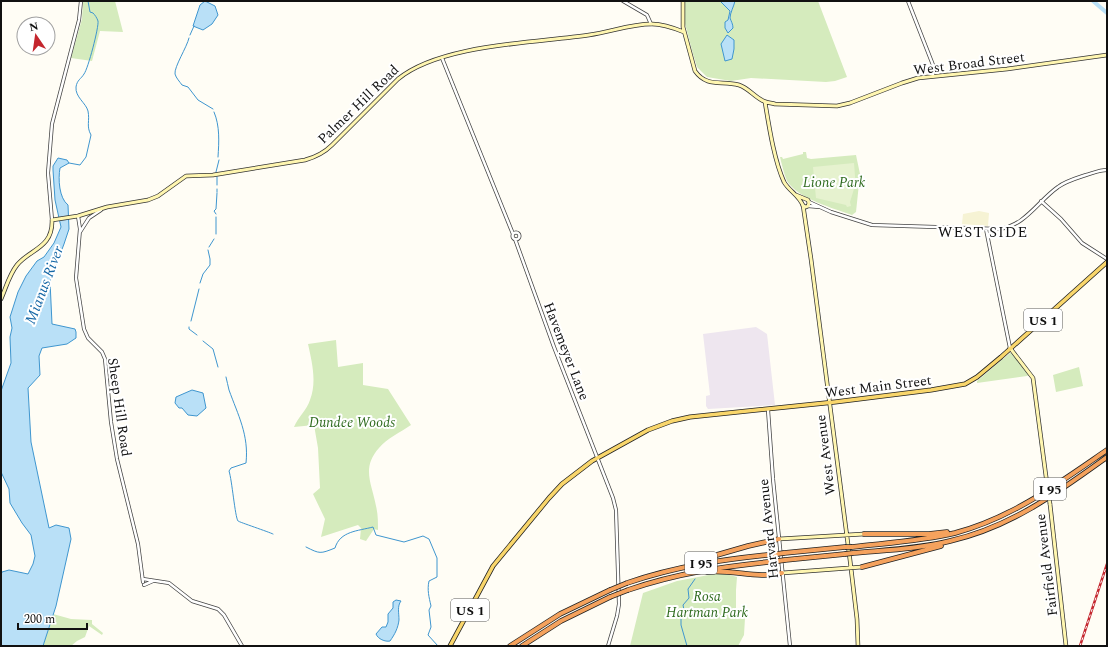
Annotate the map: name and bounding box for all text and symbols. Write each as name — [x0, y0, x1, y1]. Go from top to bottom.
north arrow — [16, 16, 56, 56]
text: N — [28, 17, 40, 36]
street label: West Broad Street — [912, 46, 1026, 81]
street label: Palmer Hill Road — [313, 60, 404, 149]
park label: Lione Park — [803, 172, 866, 193]
district label: WEST SIDE — [938, 221, 1028, 244]
water label: Mianus River — [19, 242, 70, 328]
street label: Havemeyer Lane — [538, 299, 595, 404]
road number: US 1 — [1024, 309, 1062, 331]
street label: Sheep Hill Road — [102, 356, 137, 458]
street label: West Main Street — [823, 370, 933, 403]
park label: Dundee Woods — [309, 412, 395, 433]
street label: West Avenue — [810, 413, 841, 496]
street label: Harvard Avenue — [753, 478, 784, 580]
road number: I 95 — [1034, 478, 1066, 500]
street label: Fairfield Avenue — [1030, 512, 1063, 617]
road number: I 95 — [685, 552, 717, 574]
park label: Rosa Hartman Park — [666, 586, 749, 623]
road number: US 1 — [451, 599, 489, 621]
scale bar — [18, 605, 87, 631]
text: 200 m — [24, 610, 55, 629]

